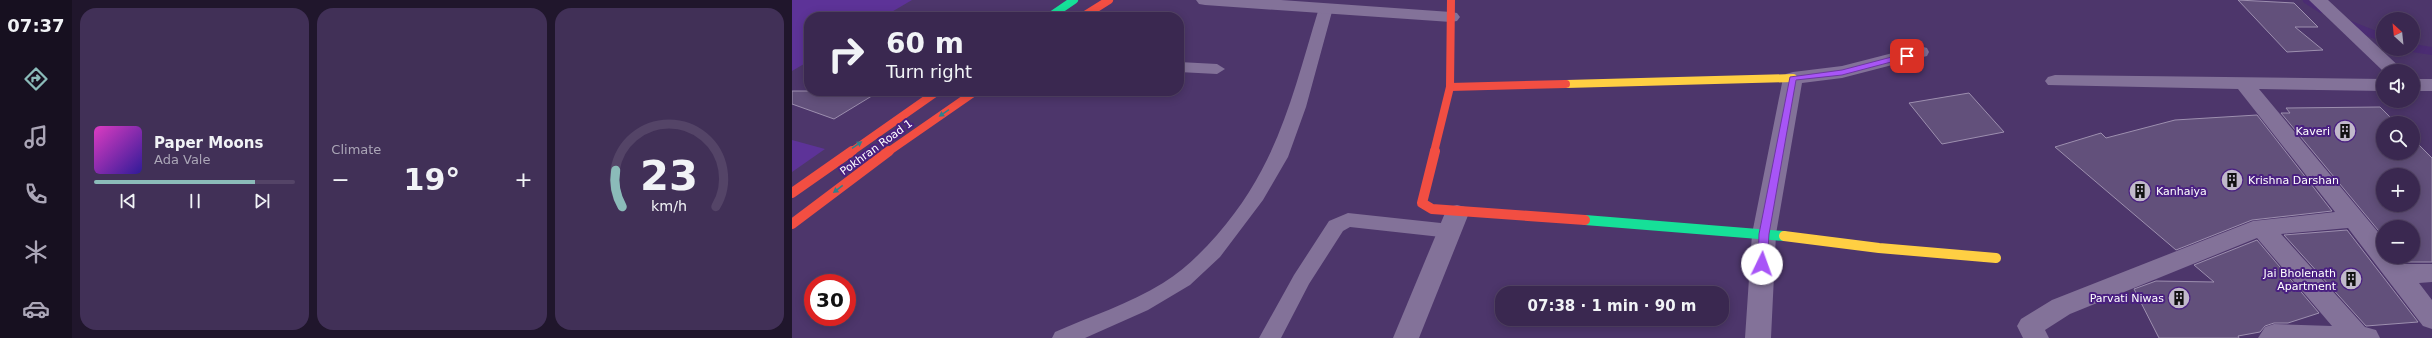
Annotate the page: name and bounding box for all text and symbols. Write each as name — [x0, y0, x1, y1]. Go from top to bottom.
north arrow — [2376, 12, 2420, 56]
map controls — [2376, 12, 2420, 264]
text: 07:37 — [7, 15, 65, 36]
text: 60 m — [886, 27, 964, 60]
icon: right — [820, 28, 872, 80]
pin — [1890, 39, 1924, 73]
icon: arrive — [1896, 45, 1918, 67]
text: Turn right — [886, 61, 972, 82]
button: sound — [2376, 64, 2420, 108]
icon: directions — [22, 65, 50, 93]
one-way arrow — [938, 109, 949, 117]
button: search — [2376, 116, 2420, 160]
street label: Pokhran Road 1 — [838, 117, 915, 178]
building icon: Kaveri — [2332, 118, 2358, 144]
icon: music — [22, 123, 50, 151]
place label: Kaveri — [2295, 125, 2330, 138]
text: Paper Moons — [154, 134, 263, 152]
text: Climate — [331, 142, 381, 157]
one-way arrow — [851, 142, 863, 149]
text: 23 — [640, 151, 698, 200]
text: Ada Vale — [154, 152, 210, 167]
text: 19° — [404, 162, 460, 197]
text: − — [331, 167, 350, 192]
text: + — [514, 167, 533, 192]
building icon: Krishna Darshan — [2219, 167, 2245, 193]
button: + — [2376, 168, 2420, 212]
place label: Krishna Darshan — [2248, 174, 2339, 187]
building icon: Kanhaiya — [2127, 178, 2153, 204]
icon: phone — [22, 180, 50, 208]
one-way arrow — [833, 185, 843, 193]
place label: Kanhaiya — [2156, 185, 2207, 198]
icon: previous — [117, 190, 139, 212]
icon: pause — [184, 190, 206, 212]
icon: next — [251, 190, 273, 212]
text: km/h — [651, 198, 687, 214]
button: − — [2376, 220, 2420, 264]
icon: climate — [22, 238, 50, 266]
position arrow — [1741, 243, 1783, 285]
building icon: Jai Bholenath Apartment — [2338, 266, 2364, 292]
place label: Jai Bholenath Apartment — [2262, 267, 2337, 293]
speed limit sign: 30 — [804, 274, 856, 326]
building icon: Parvati Niwas — [2166, 285, 2192, 311]
place label: Parvati Niwas — [2090, 292, 2164, 305]
icon: car — [22, 295, 50, 323]
text: 07:38 · 1 min · 90 m — [1528, 297, 1696, 315]

